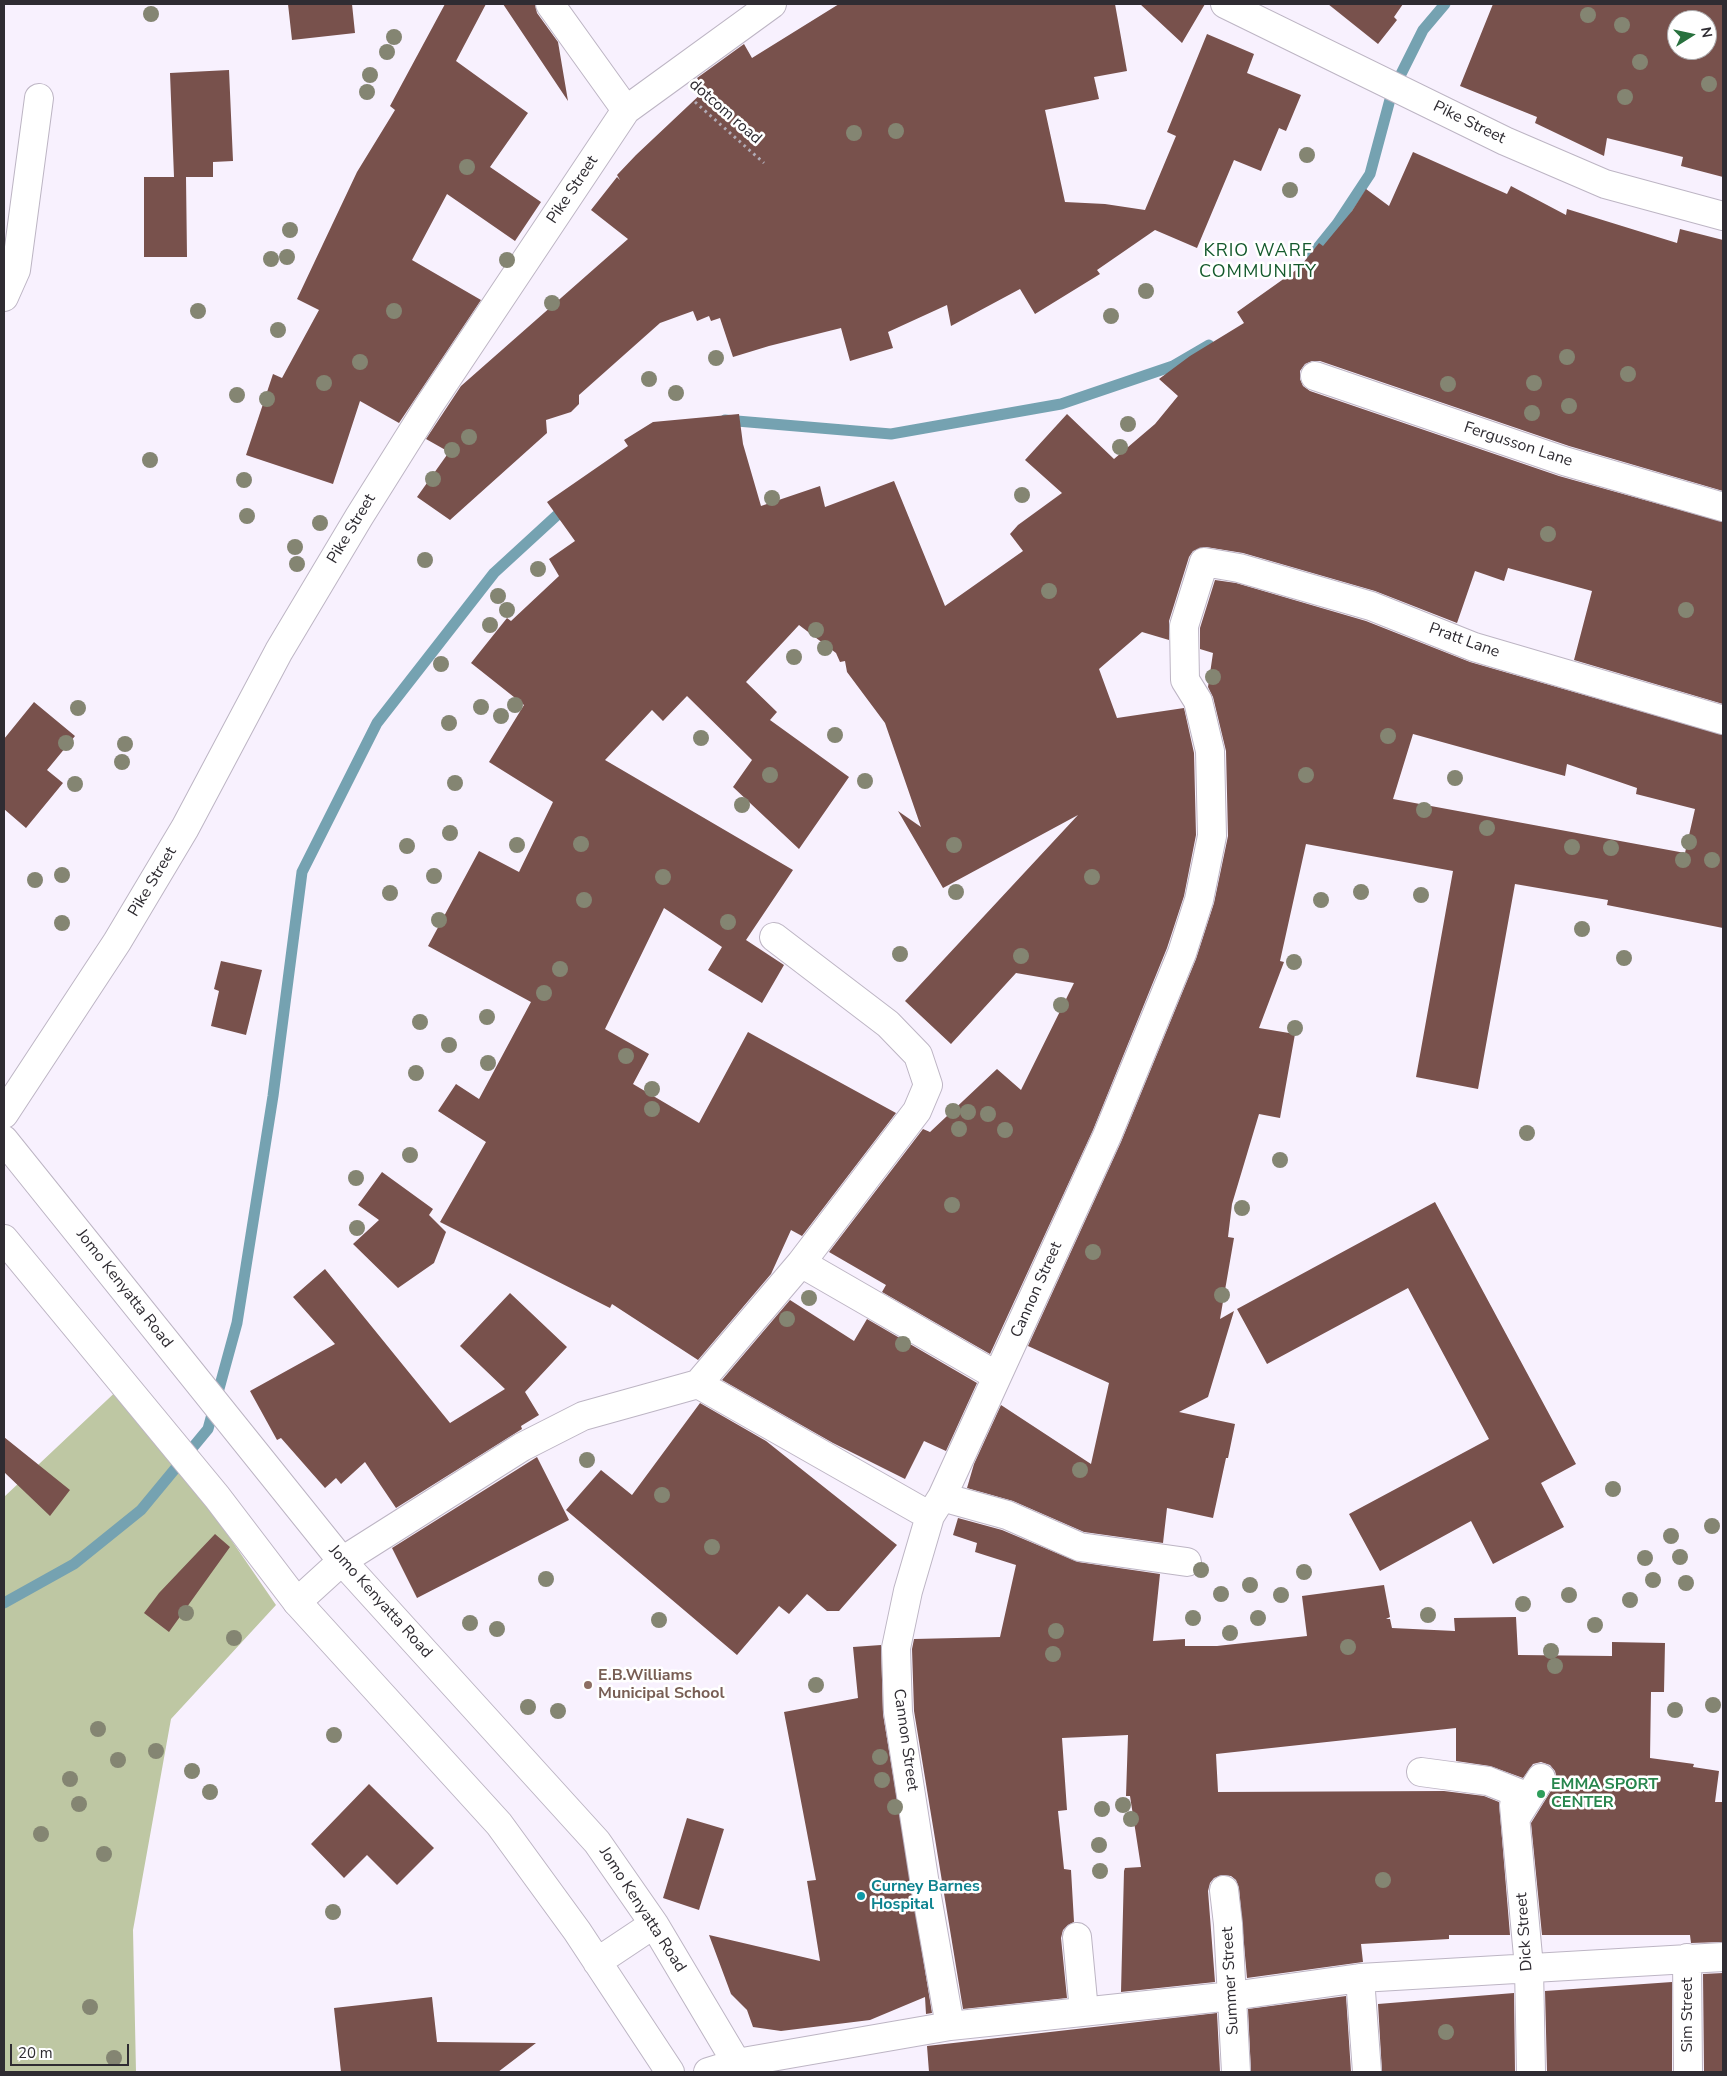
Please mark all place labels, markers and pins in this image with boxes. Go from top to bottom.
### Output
place label: E.B.Williams Municipal School [598,1666,725,1704]
marker: E.B.Williams Municipal School [582,1679,594,1691]
place label: EMMA SPORT CENTER [1551,1775,1658,1813]
marker: EMMA SPORT CENTER [1535,1788,1547,1800]
place label: Curney Barnes Hospital [871,1877,980,1915]
marker: Curney Barnes Hospital [855,1890,867,1902]

